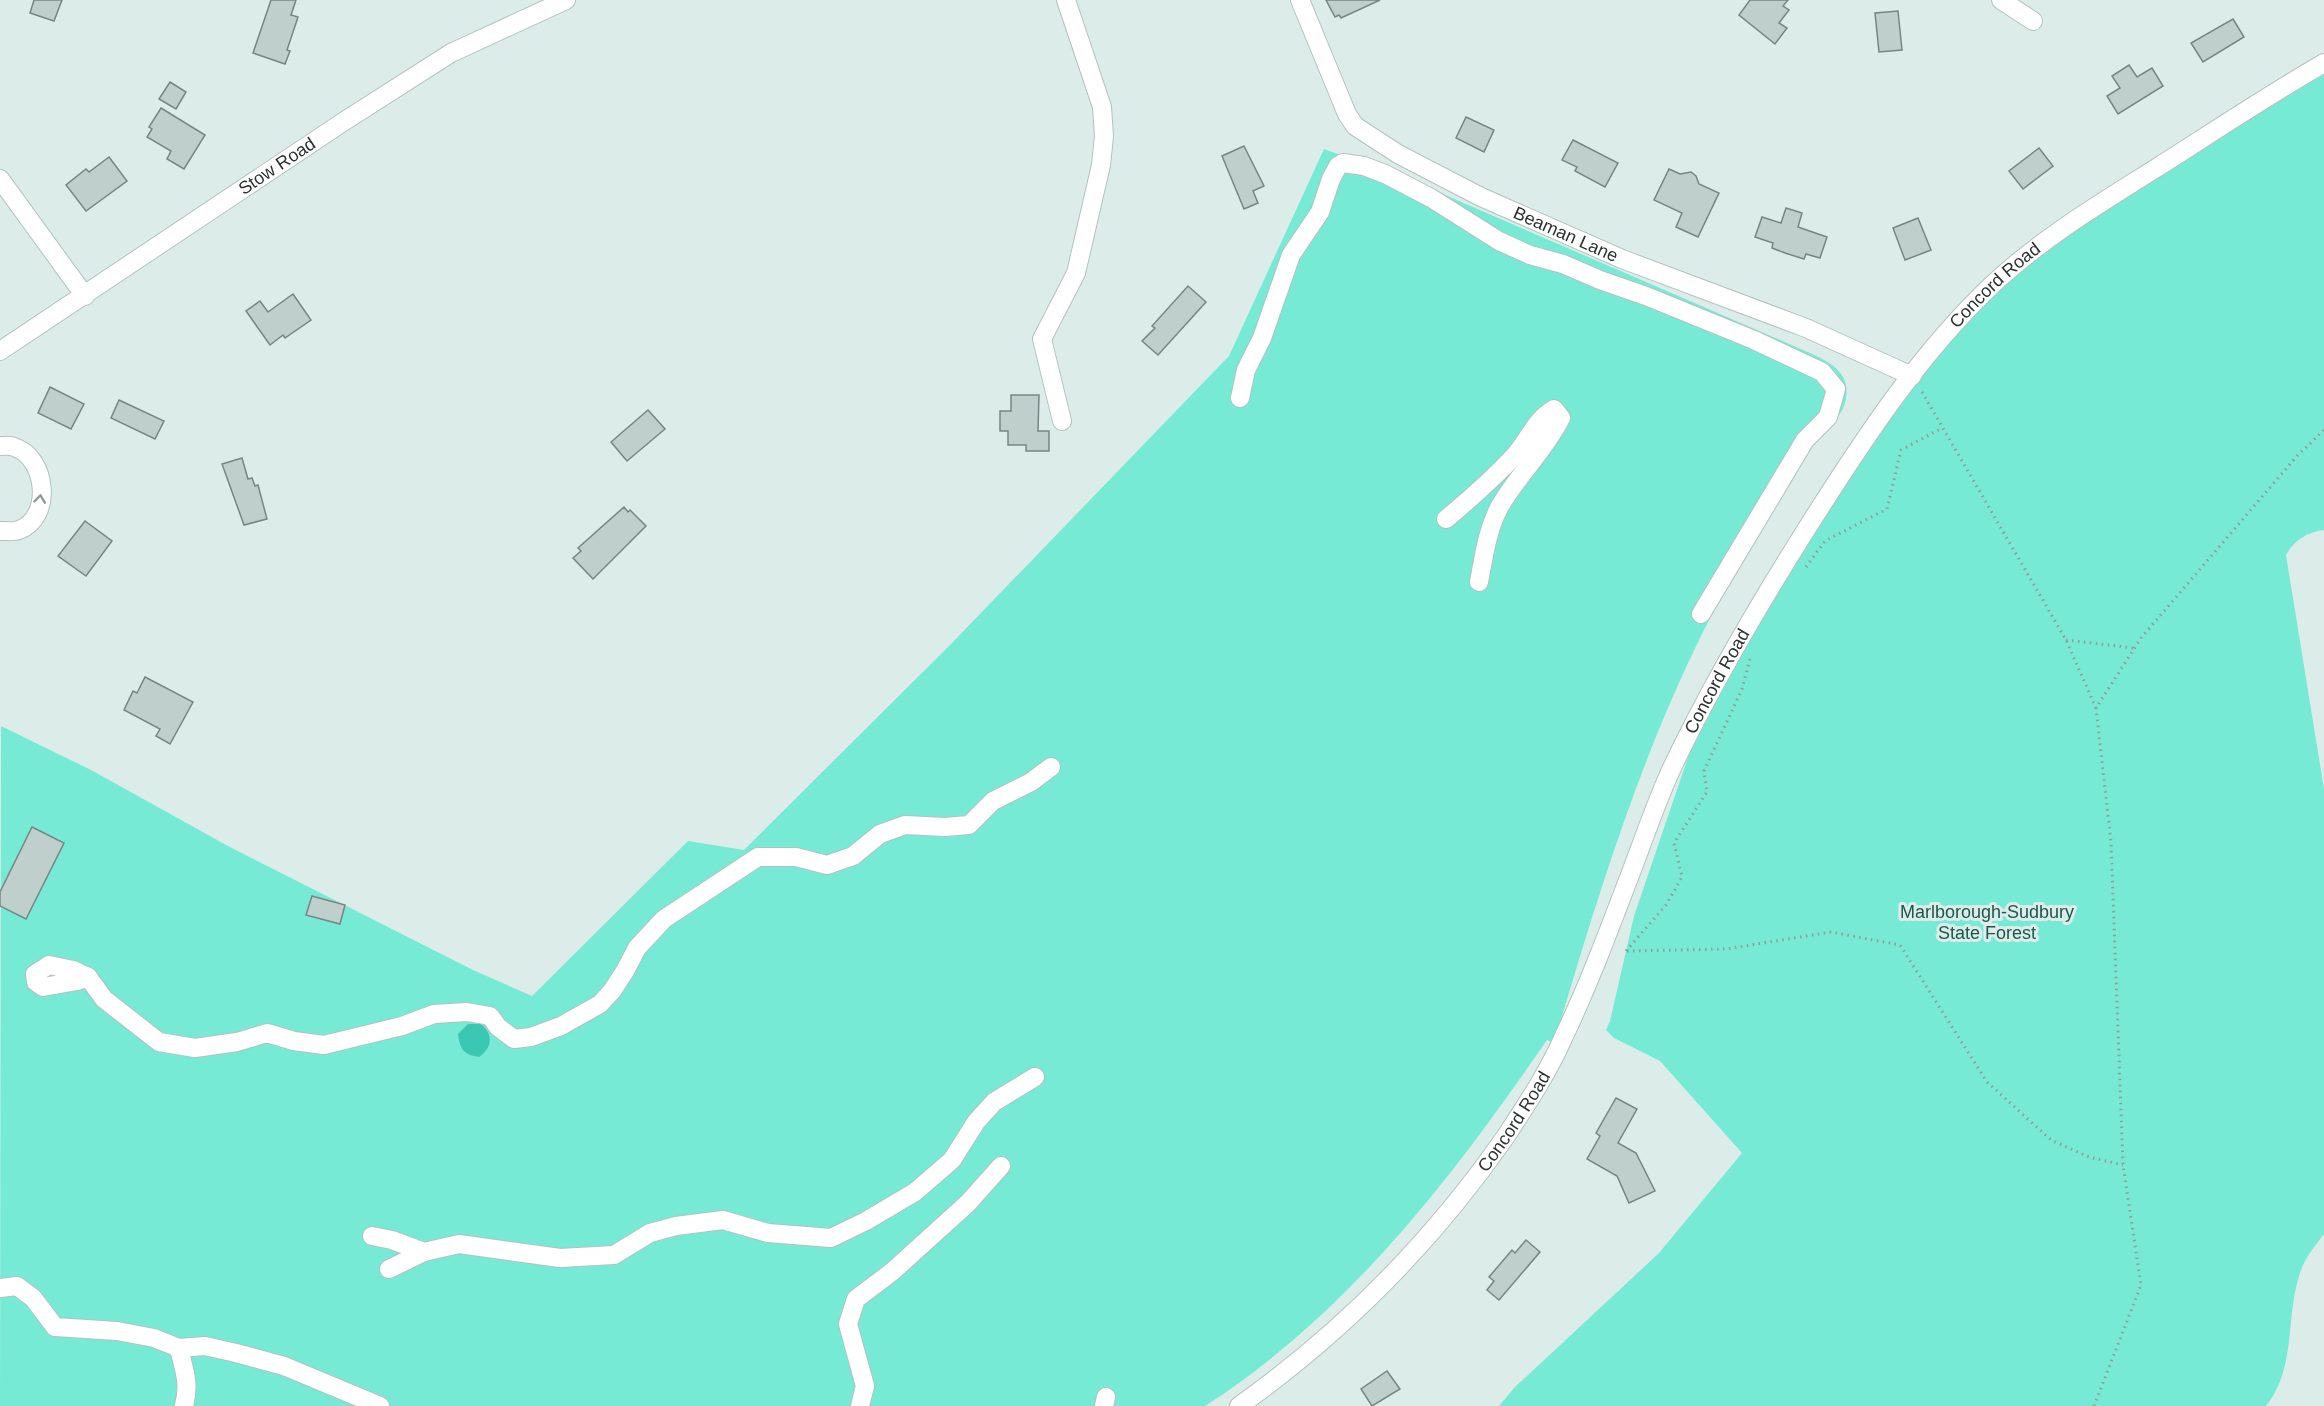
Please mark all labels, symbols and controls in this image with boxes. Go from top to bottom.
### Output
street label: Stow Road [235,133,319,199]
street label: Beaman Lane [1510,202,1621,266]
street label: Concord Road [1945,239,2044,332]
one-way arrow [33,495,45,504]
street label: Concord Road [1680,625,1754,737]
park label: Marlborough-Sudbury State Forest [1900,902,2074,943]
street label: Concord Road [1474,1068,1554,1176]

